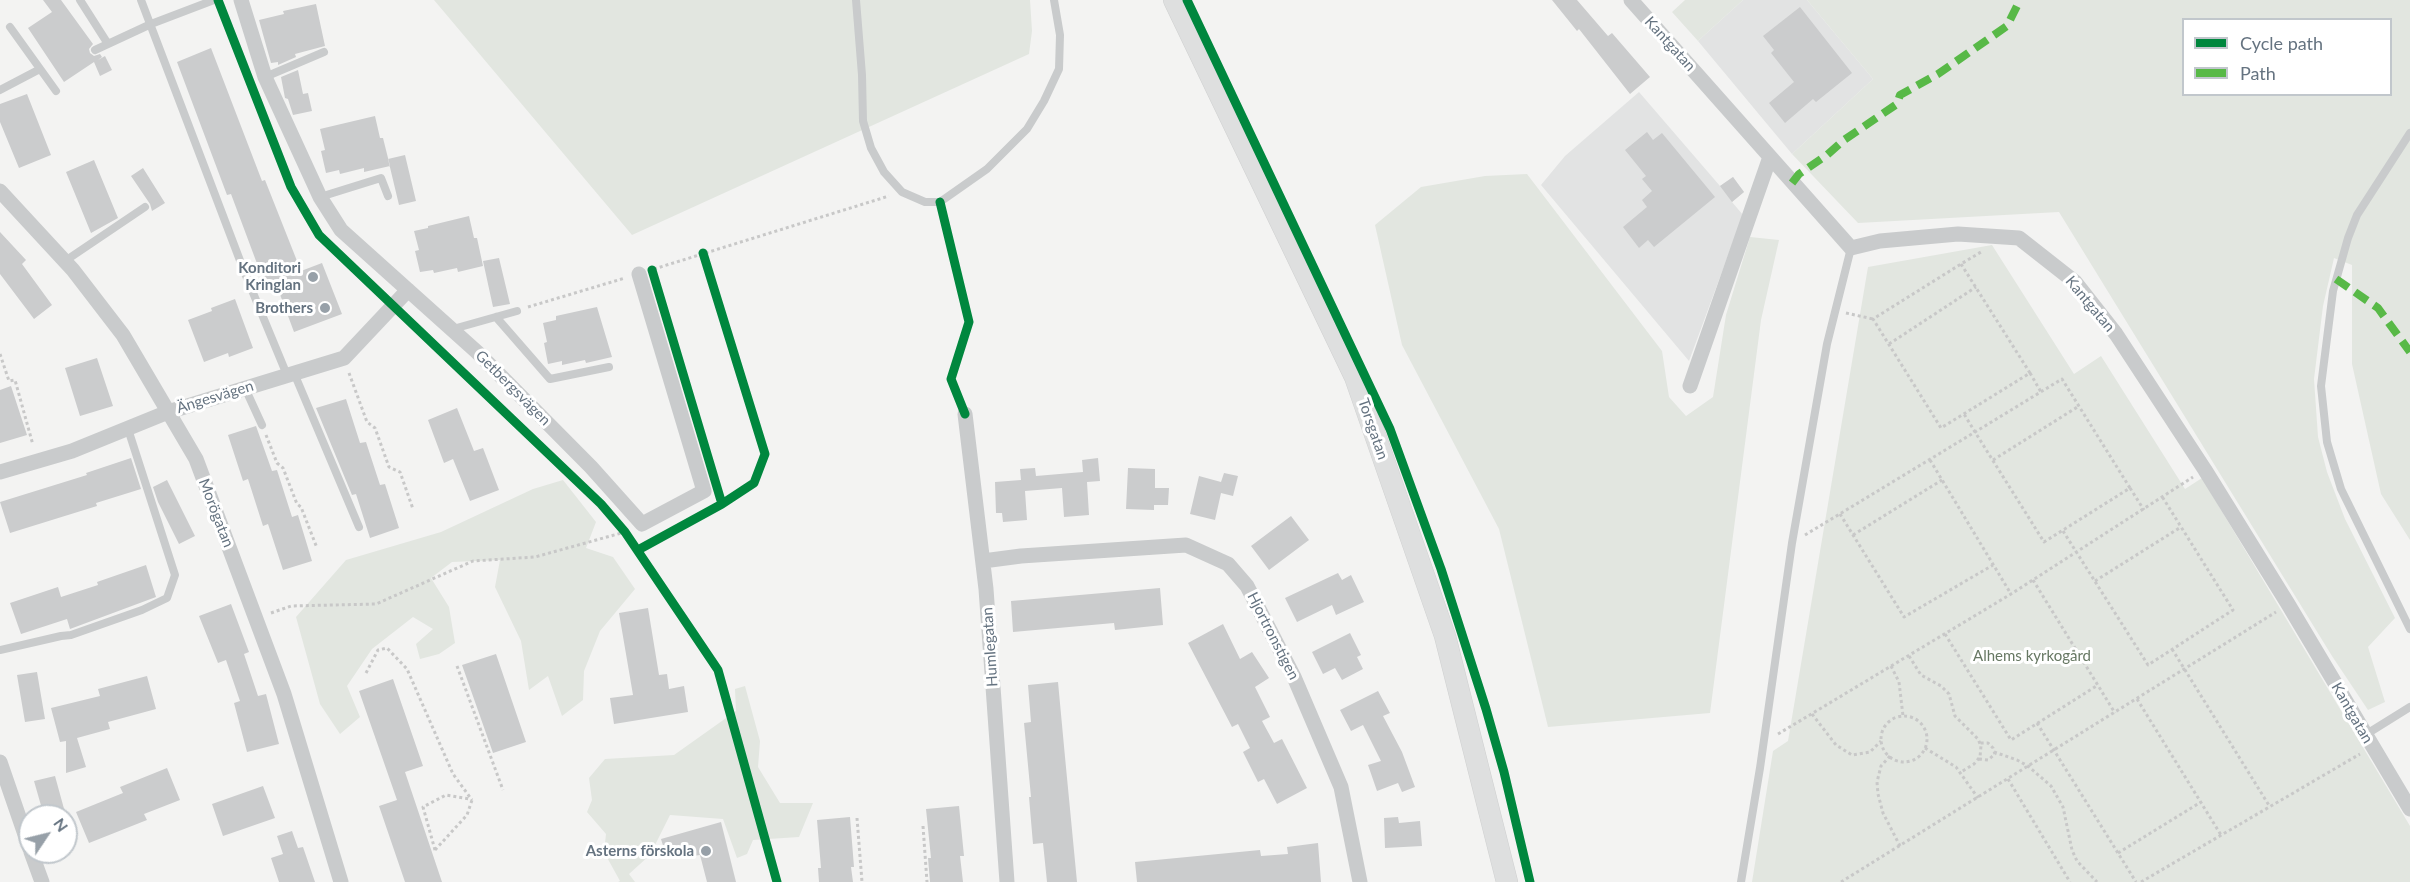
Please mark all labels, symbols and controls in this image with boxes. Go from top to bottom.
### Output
street label: Kantgatan [1641,13,1699,75]
legend [2182,18,2392,96]
text: Cycle path [2240,32,2323,54]
text: Path [2240,62,2276,84]
place label: Konditori Kringlan [238,259,301,294]
marker: Konditori Kringlan [306,270,320,284]
street label: Kantgatan [2061,272,2119,336]
place label: Brothers [255,299,313,317]
marker: Brothers [318,301,332,315]
street label: Getbergsvägen [472,347,554,429]
street label: Ängesvägen [174,377,256,417]
street label: Torsgatan [1354,396,1392,462]
street label: Morögatan [195,476,237,550]
street label: Hjortronstigen [1243,589,1303,683]
street label: Humlegatan [978,607,1002,687]
park label: Alhems kyrkogård [1973,647,2091,665]
street label: Kantgatan [2327,679,2377,747]
north arrow [18,804,78,864]
text: N [50,814,73,835]
place label: Asterns förskola [586,842,694,860]
marker: Asterns förskola [699,844,713,858]

